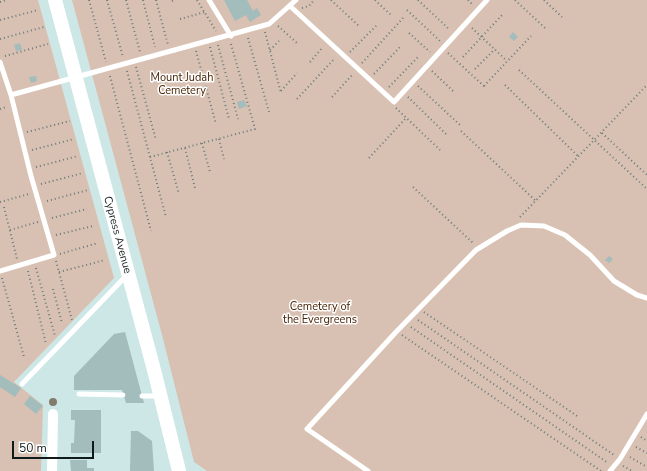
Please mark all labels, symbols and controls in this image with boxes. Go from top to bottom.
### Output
park label: Mount Judah Cemetery [151,71,213,97]
street label: Cypress Avenue [100,195,134,275]
park label: Cemetery of the Evergreens [283,300,357,326]
scale bar [14,433,96,459]
text: 50 m [19,440,47,456]

